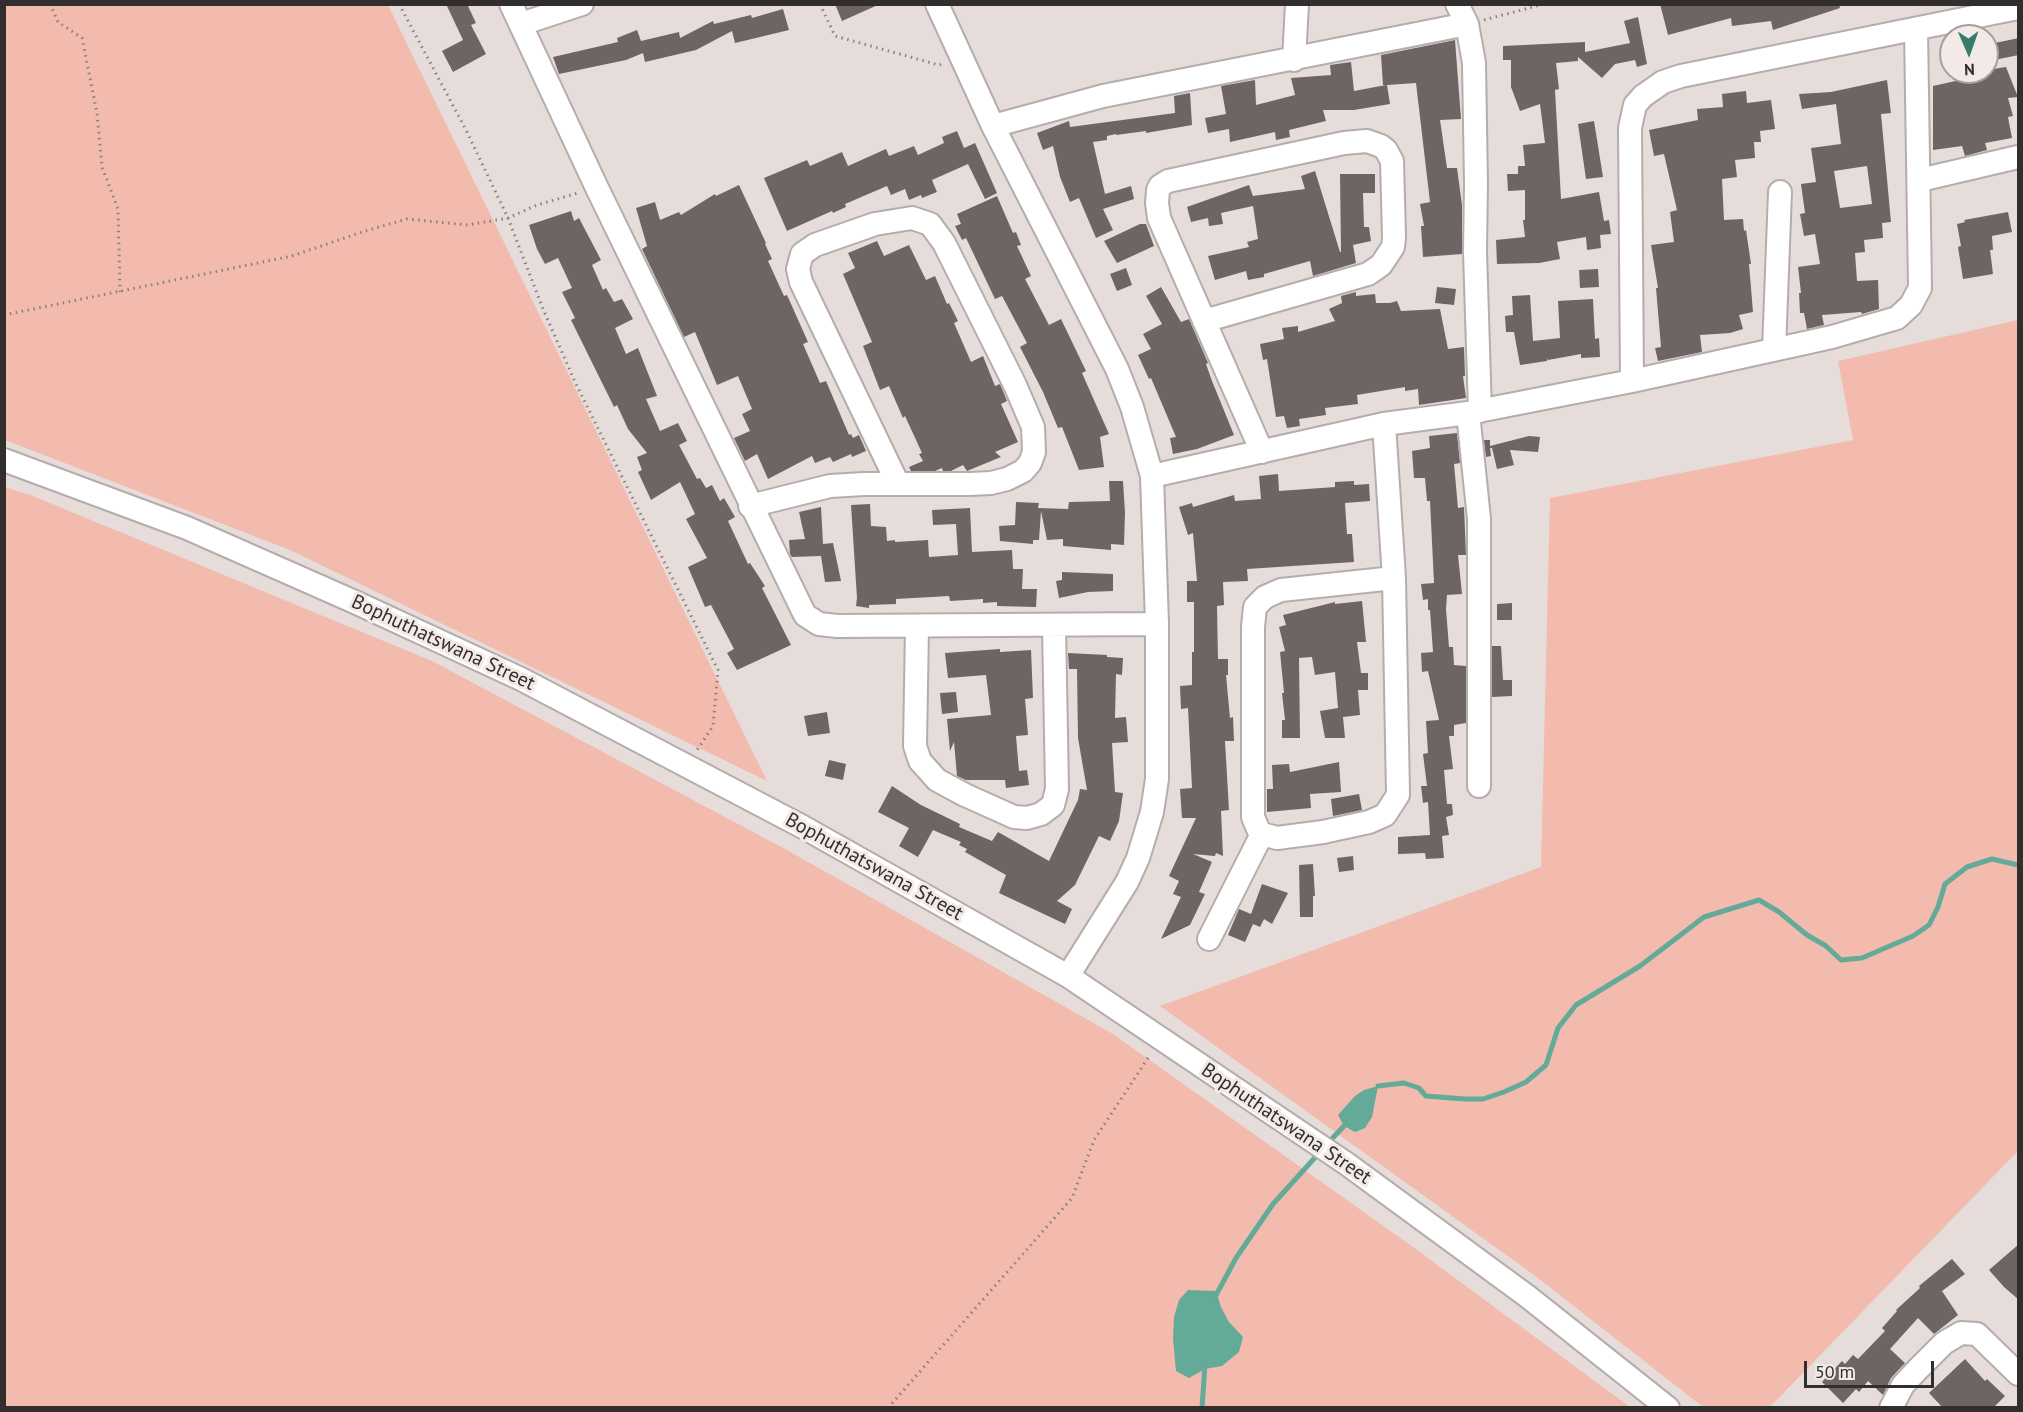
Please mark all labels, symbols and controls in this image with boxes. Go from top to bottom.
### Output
north arrow [1939,24,1999,84]
text: N [1964,60,1975,80]
street label: Bophuthatswana Street [347,590,539,696]
street label: Bophuthatswana Street [781,808,967,926]
street label: Bophuthatswana Street [1197,1058,1375,1190]
scale bar [1807,1349,1938,1387]
text: 50 m [1815,1360,1854,1383]

